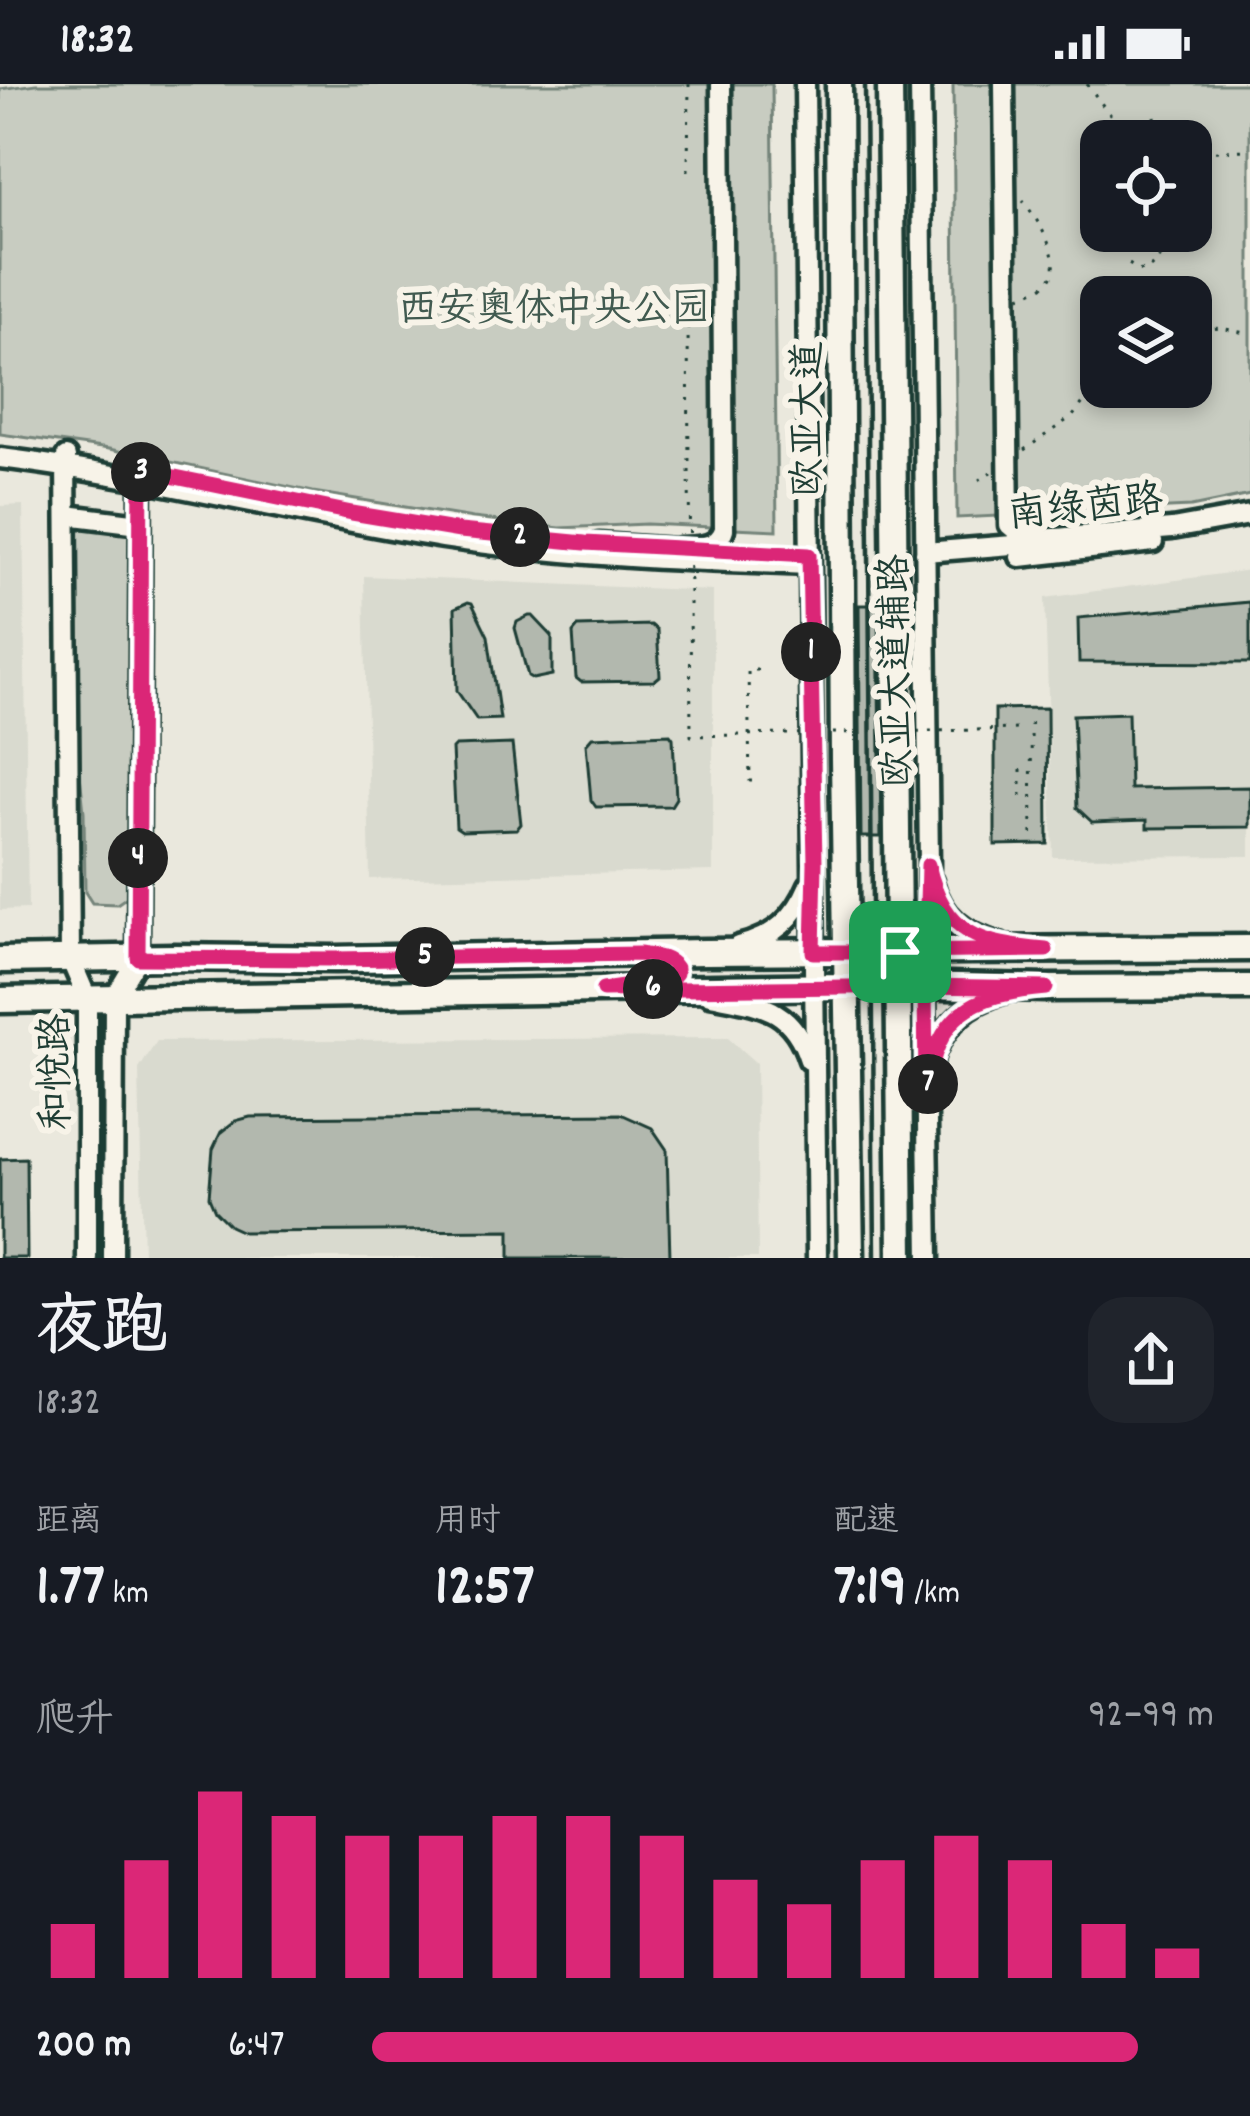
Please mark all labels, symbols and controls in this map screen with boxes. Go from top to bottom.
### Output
text: 18:32 [60,10,135,74]
map controls [1080,120,1212,408]
button: locate [1080,120,1212,252]
button: layers [1080,276,1212,408]
park label: 西安奥体中央公园 [398,285,710,340]
street label: 欧亚大道 [784,341,839,497]
pin: 3 [111,442,171,502]
text: 3 [134,448,148,495]
street label: 南绿茵路 [1005,475,1166,546]
pin: 2 [490,507,550,567]
text: 2 [513,513,527,560]
street label: 欧亚大道辅路 [870,553,929,788]
pin: 1 [781,622,841,682]
text: 1 [807,628,815,675]
pin: 4 [108,828,168,888]
text: 4 [131,834,145,881]
pin [849,901,951,1003]
icon: arrive [867,919,933,985]
pin: 5 [395,927,455,987]
text: 5 [417,933,433,980]
pin: 6 [623,959,683,1019]
text: 6 [645,965,661,1012]
street label: 和悦路 [31,1013,88,1131]
pin: 7 [898,1054,958,1114]
text: 7 [922,1060,934,1107]
text: 夜跑 [36,1286,168,1380]
button: share [1088,1297,1214,1423]
text: 18:32 [36,1378,101,1433]
text: 距离 [36,1500,102,1547]
text: 用时 [435,1500,501,1547]
text: 配速 [833,1500,899,1547]
text: 1.77 [36,1547,105,1633]
text: 12:57 [435,1547,535,1633]
text: 7:19 [833,1547,907,1633]
text: km [105,1572,149,1619]
text: /km [907,1572,960,1619]
text: 92–99 m [1088,1690,1214,1745]
text: 爬升 [36,1695,114,1750]
text: 200 m [36,2020,131,2075]
text: 6:47 [228,2020,285,2075]

